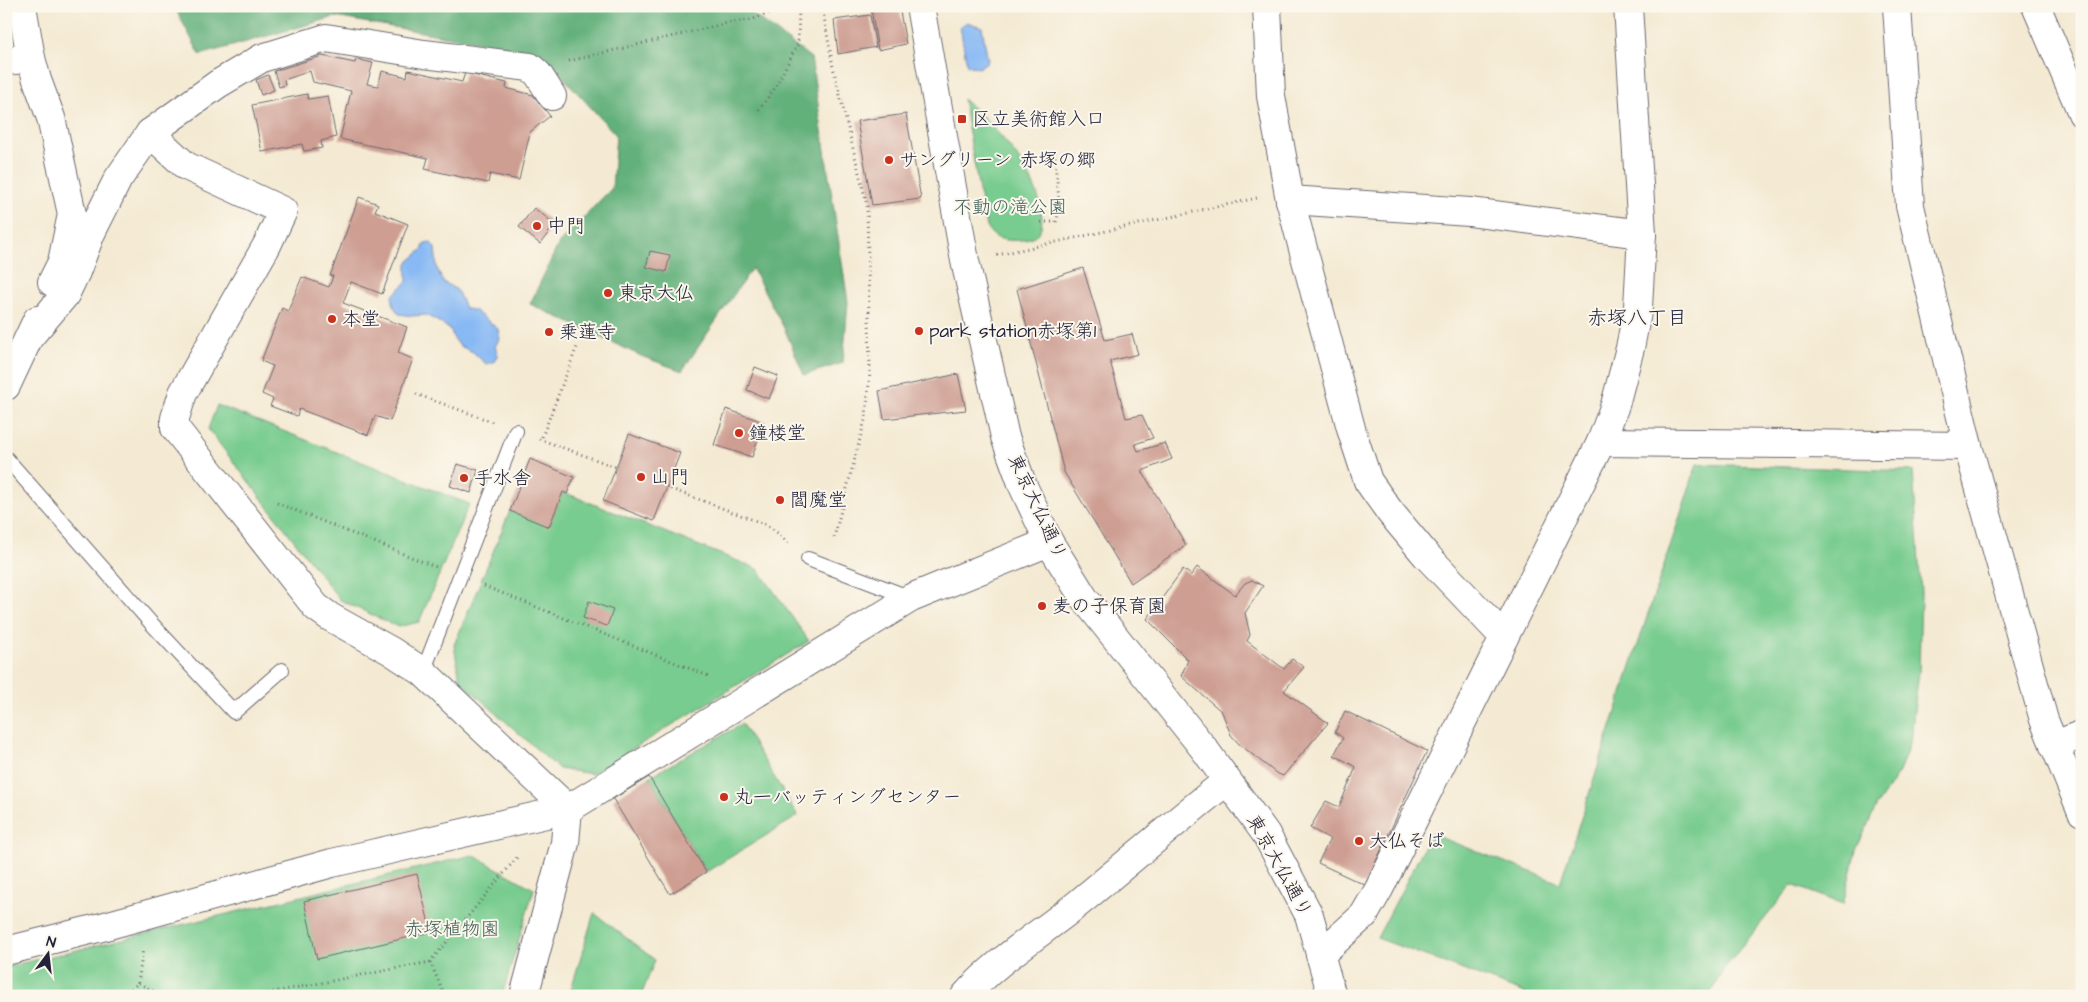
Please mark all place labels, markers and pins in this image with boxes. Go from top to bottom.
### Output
place label: 区立美術館入口 [972,106,1105,133]
marker: 区立美術館入口 [956,113,968,125]
place label: サングリーン 赤塚の郷 [899,147,1095,174]
marker: サングリーン 赤塚の郷 [883,154,895,166]
place label: 中門 [547,213,585,240]
marker: 中門 [531,220,543,232]
place label: 東京大仏 [618,280,694,307]
marker: 東京大仏 [602,287,614,299]
place label: 本堂 [342,306,380,333]
marker: 本堂 [326,313,338,325]
place label: park station赤塚第1 [929,318,1097,345]
place label: 乗蓮寺 [559,319,616,346]
marker: park station赤塚第1 [913,325,925,337]
marker: 乗蓮寺 [543,326,555,338]
place label: 鐘楼堂 [749,420,806,447]
marker: 鐘楼堂 [733,427,745,439]
place label: 山門 [651,464,689,491]
place label: 手水舎 [474,465,531,492]
marker: 山門 [635,471,647,483]
marker: 手水舎 [458,472,470,484]
place label: 閻魔堂 [790,487,847,514]
marker: 閻魔堂 [774,494,786,506]
place label: 麦の子保育園 [1052,593,1166,620]
marker: 麦の子保育園 [1036,600,1048,612]
place label: 丸一バッティングセンター [734,784,961,811]
marker: 丸一バッティングセンター [718,791,730,803]
place label: 大仏そば [1369,828,1445,855]
marker: 大仏そば [1353,835,1365,847]

